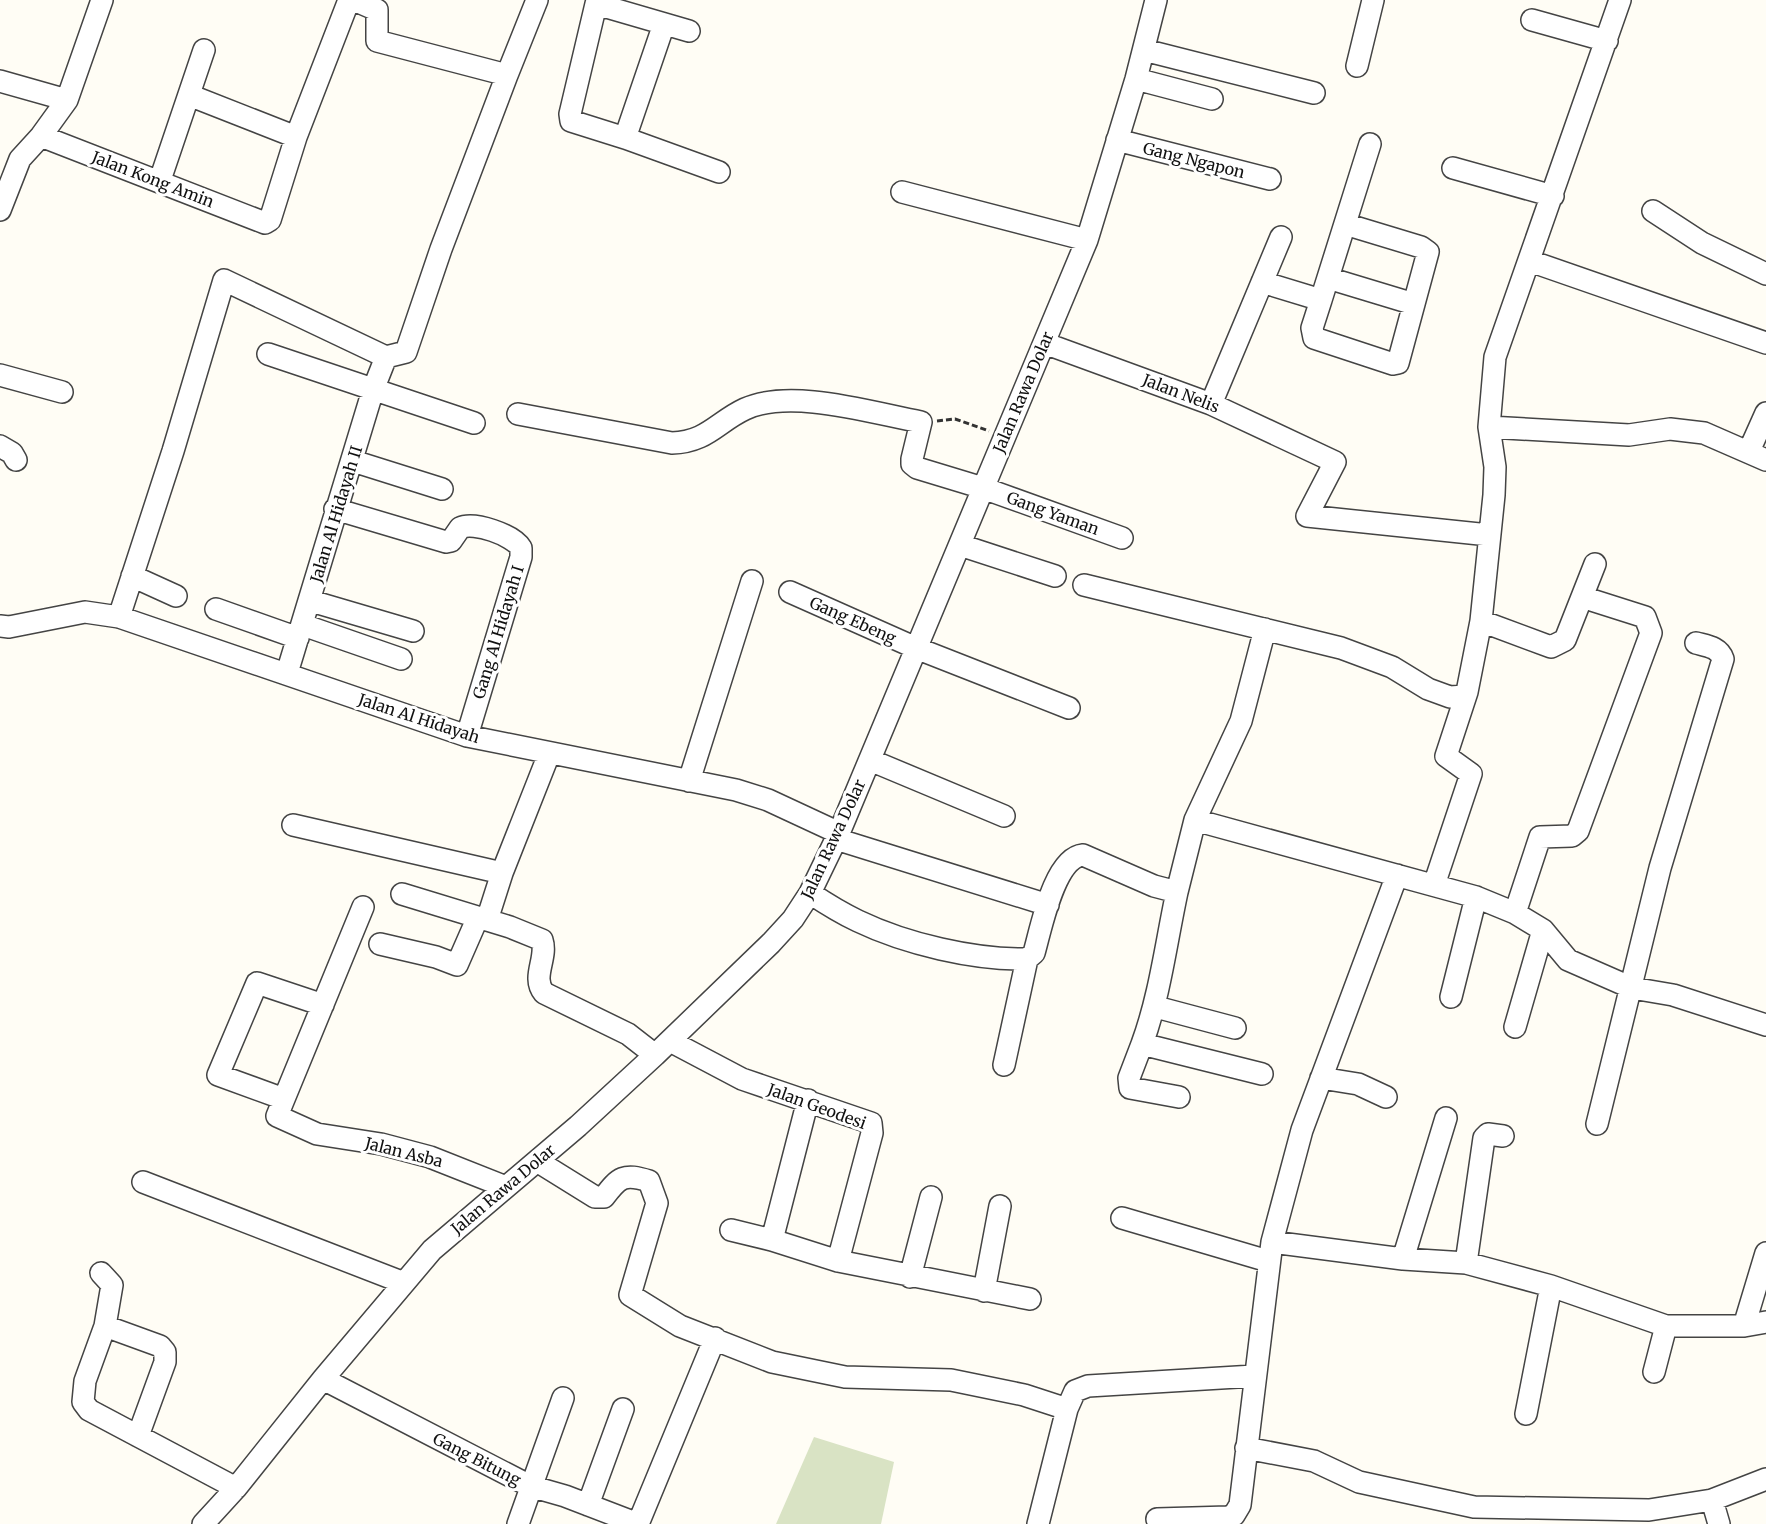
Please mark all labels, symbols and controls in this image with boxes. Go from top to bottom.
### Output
street label: Gang Ngapon [1141,138,1247,182]
street label: Jalan Kong Amin [88,146,217,212]
street label: Jalan Rawa Dolar [988,328,1058,457]
street label: Jalan Nelis [1139,369,1222,417]
street label: Jalan Al Hidayah II [305,443,366,586]
street label: Gang Yaman [1004,487,1102,539]
street label: Gang Al Hidayah I [468,563,528,701]
street label: Gang Ebeng [807,592,900,648]
street label: Jalan Al Hidayah [355,689,483,747]
street label: Jalan Rawa Dolar [796,776,870,903]
street label: Jalan Geodesi [764,1079,869,1133]
street label: Jalan Asba [362,1132,445,1171]
street label: Jalan Rawa Dolar [446,1140,559,1239]
street label: Gang Bitung [430,1428,525,1490]

